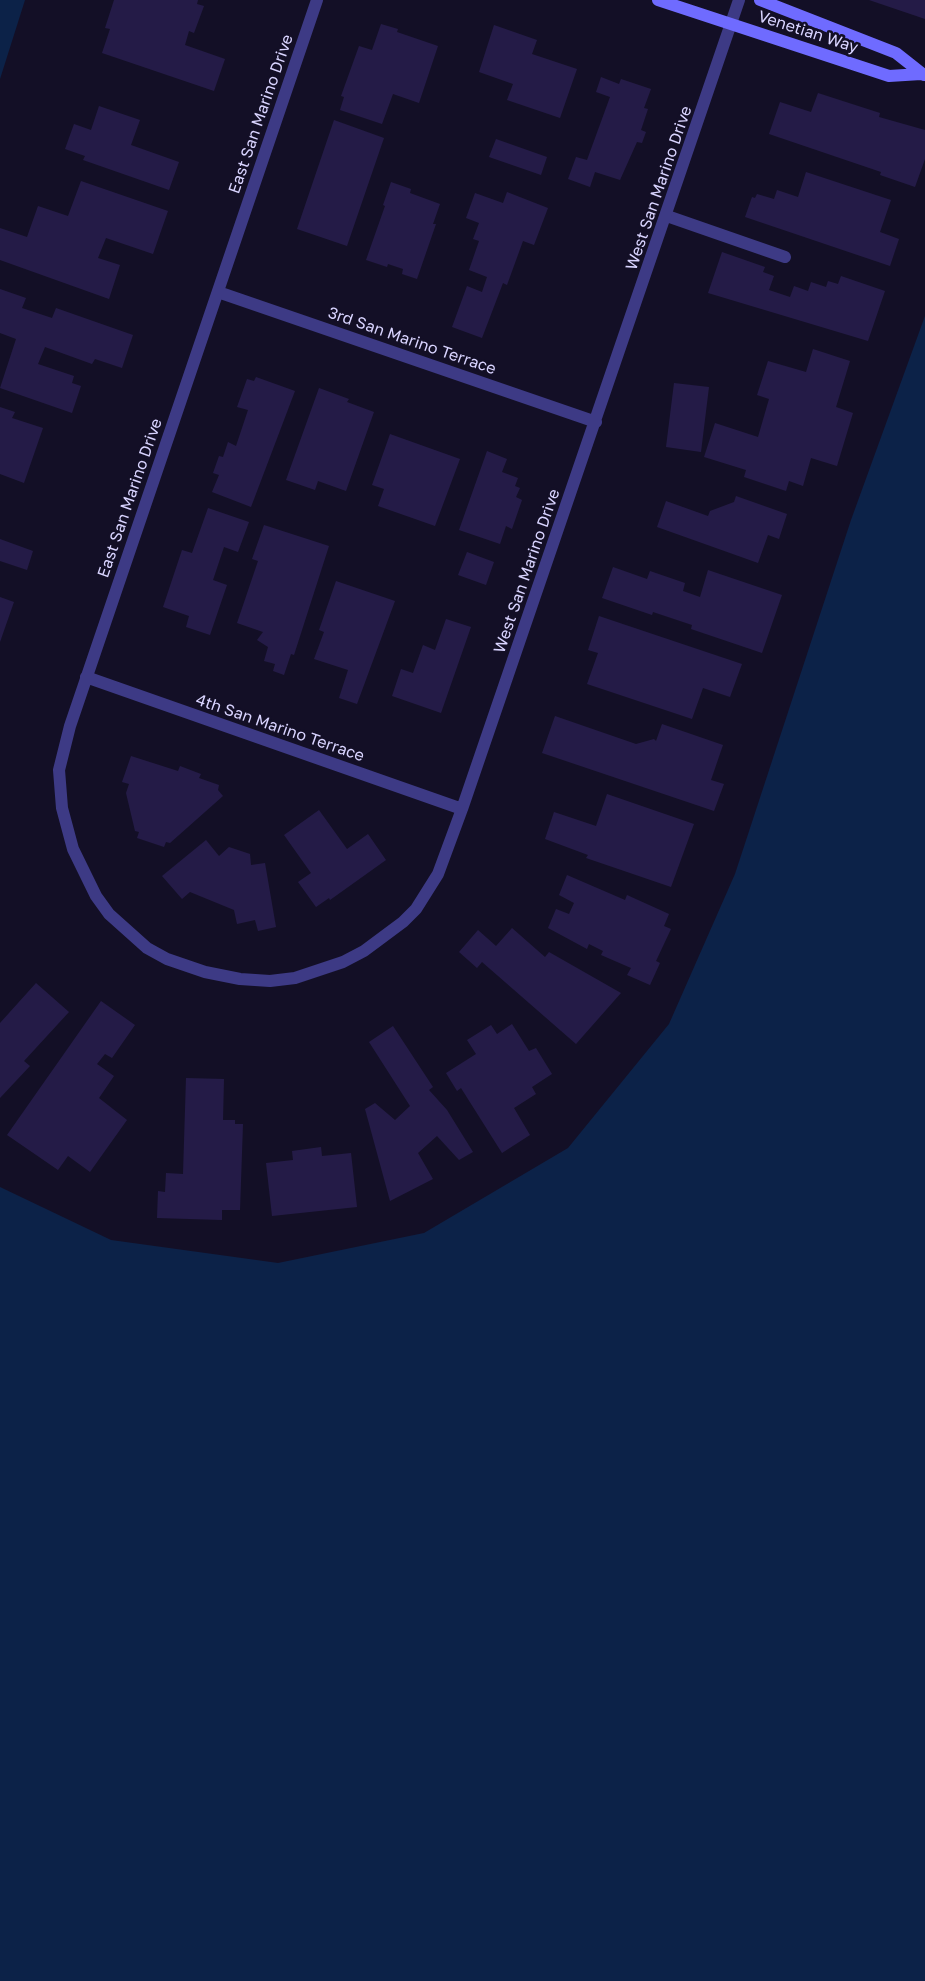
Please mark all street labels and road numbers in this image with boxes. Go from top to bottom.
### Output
street label: Venetian Way [756,7,860,57]
street label: East San Marino Drive [225,32,297,196]
street label: West San Marino Drive [622,103,696,273]
street label: 3rd San Marino Terrace [326,303,498,379]
street label: East San Marino Drive [94,416,166,580]
street label: West San Marino Drive [490,486,564,656]
street label: 4th San Marino Terrace [193,690,367,766]

